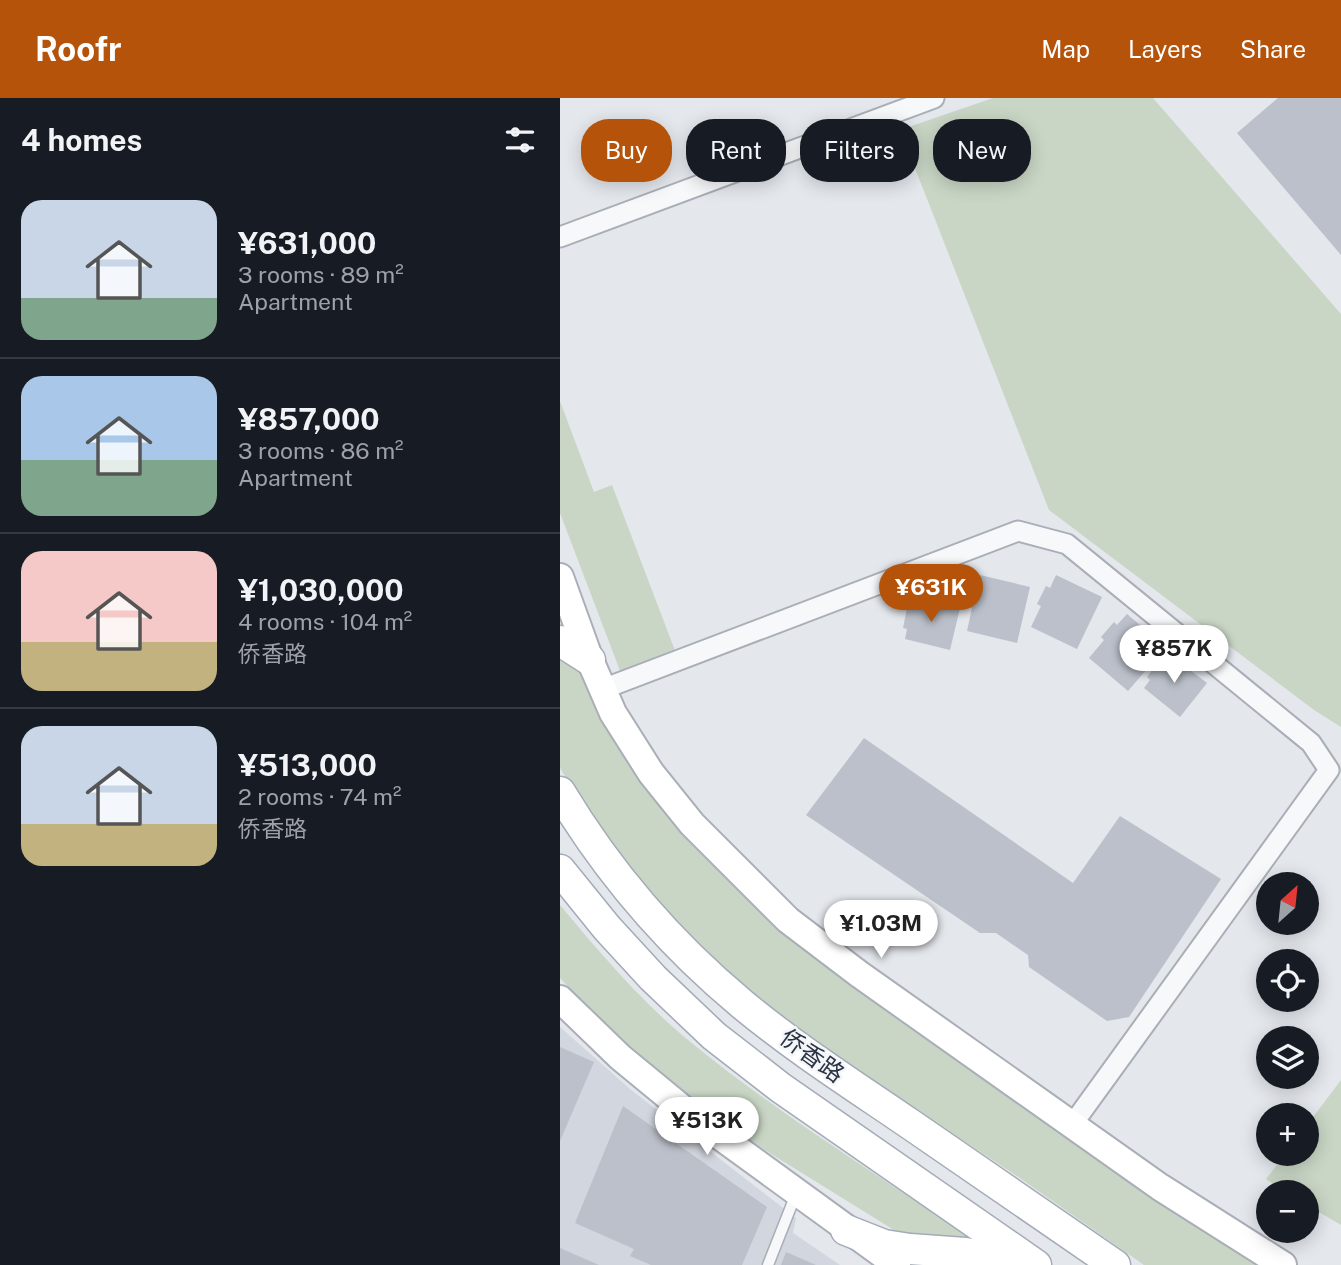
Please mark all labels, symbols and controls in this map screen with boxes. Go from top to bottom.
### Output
text: Roofr [35,30,122,68]
text: Map [1041,35,1090,63]
text: Layers [1128,35,1202,63]
text: Share [1240,35,1306,63]
chip: Buy [581,119,672,182]
chip: Rent [686,119,786,182]
chip: Filters [800,119,919,182]
chip: New [933,119,1031,182]
icon: filters [501,121,539,159]
text: 4 homes [21,122,142,158]
text: ¥631,000 [238,225,376,261]
icon: home [77,228,161,312]
text: 3 rooms · 89 m² [238,261,404,288]
text: Apartment [238,288,353,315]
text: ¥857,000 [238,401,380,437]
icon: home [77,404,161,488]
text: 3 rooms · 86 m² [238,437,404,464]
text: Apartment [238,464,353,491]
pin: ¥631K [882,564,980,624]
text: ¥1,030,000 [238,572,403,608]
text: ¥631K [895,573,967,600]
icon: home [77,579,161,663]
text: 4 rooms · 104 m² [238,608,412,635]
pin: ¥857K [1125,626,1223,685]
text: ¥857K [1135,634,1213,661]
text: 侨香路 [238,640,307,667]
text: ¥513,000 [238,747,377,783]
icon: home [77,754,161,838]
text: 2 rooms · 74 m² [238,783,401,810]
text: 侨香路 [238,815,307,842]
north arrow [1256,872,1320,934]
map controls [1256,872,1319,1243]
pin: ¥1.03M [824,900,938,960]
text: ¥1.03M [840,909,922,936]
button: locate [1256,949,1319,1012]
street label: 侨香路 [775,1023,850,1088]
button: layers [1256,1026,1319,1089]
pin: ¥513K [658,1098,756,1157]
button: + [1256,1103,1319,1166]
text: ¥513K [671,1106,743,1133]
button: − [1256,1180,1319,1243]

